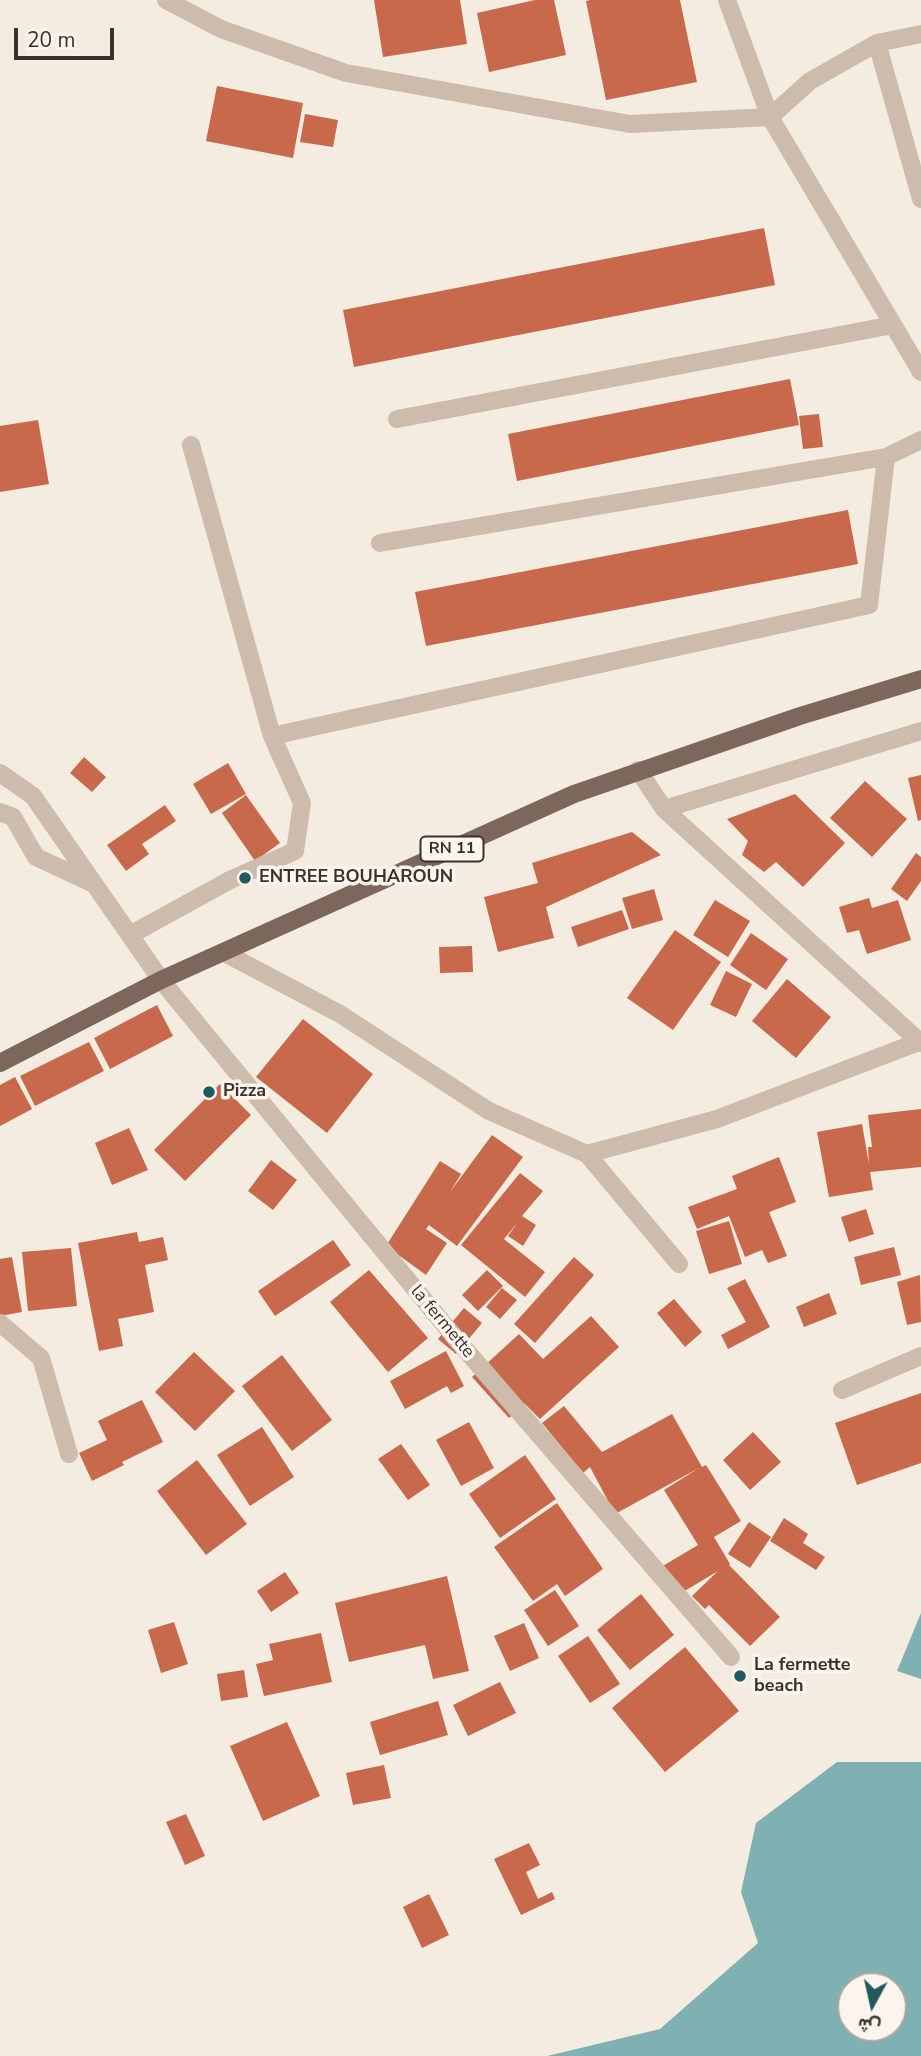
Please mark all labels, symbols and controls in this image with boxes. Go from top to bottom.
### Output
scale bar [18,14,117,58]
text: 20 m [27,26,76,54]
road number: RN 11 [420,836,484,862]
place label: ENTREE BOUHAROUN [259,867,453,889]
marker: ENTREE BOUHAROUN [237,870,253,886]
place label: Pizza [223,1081,266,1103]
marker: Pizza [201,1084,217,1100]
street label: la fermette [405,1281,479,1363]
place label: La fermette beach [754,1655,850,1698]
marker: La fermette beach [732,1668,748,1684]
north arrow [837,1972,907,2042]
text: ش [856,2011,882,2040]

